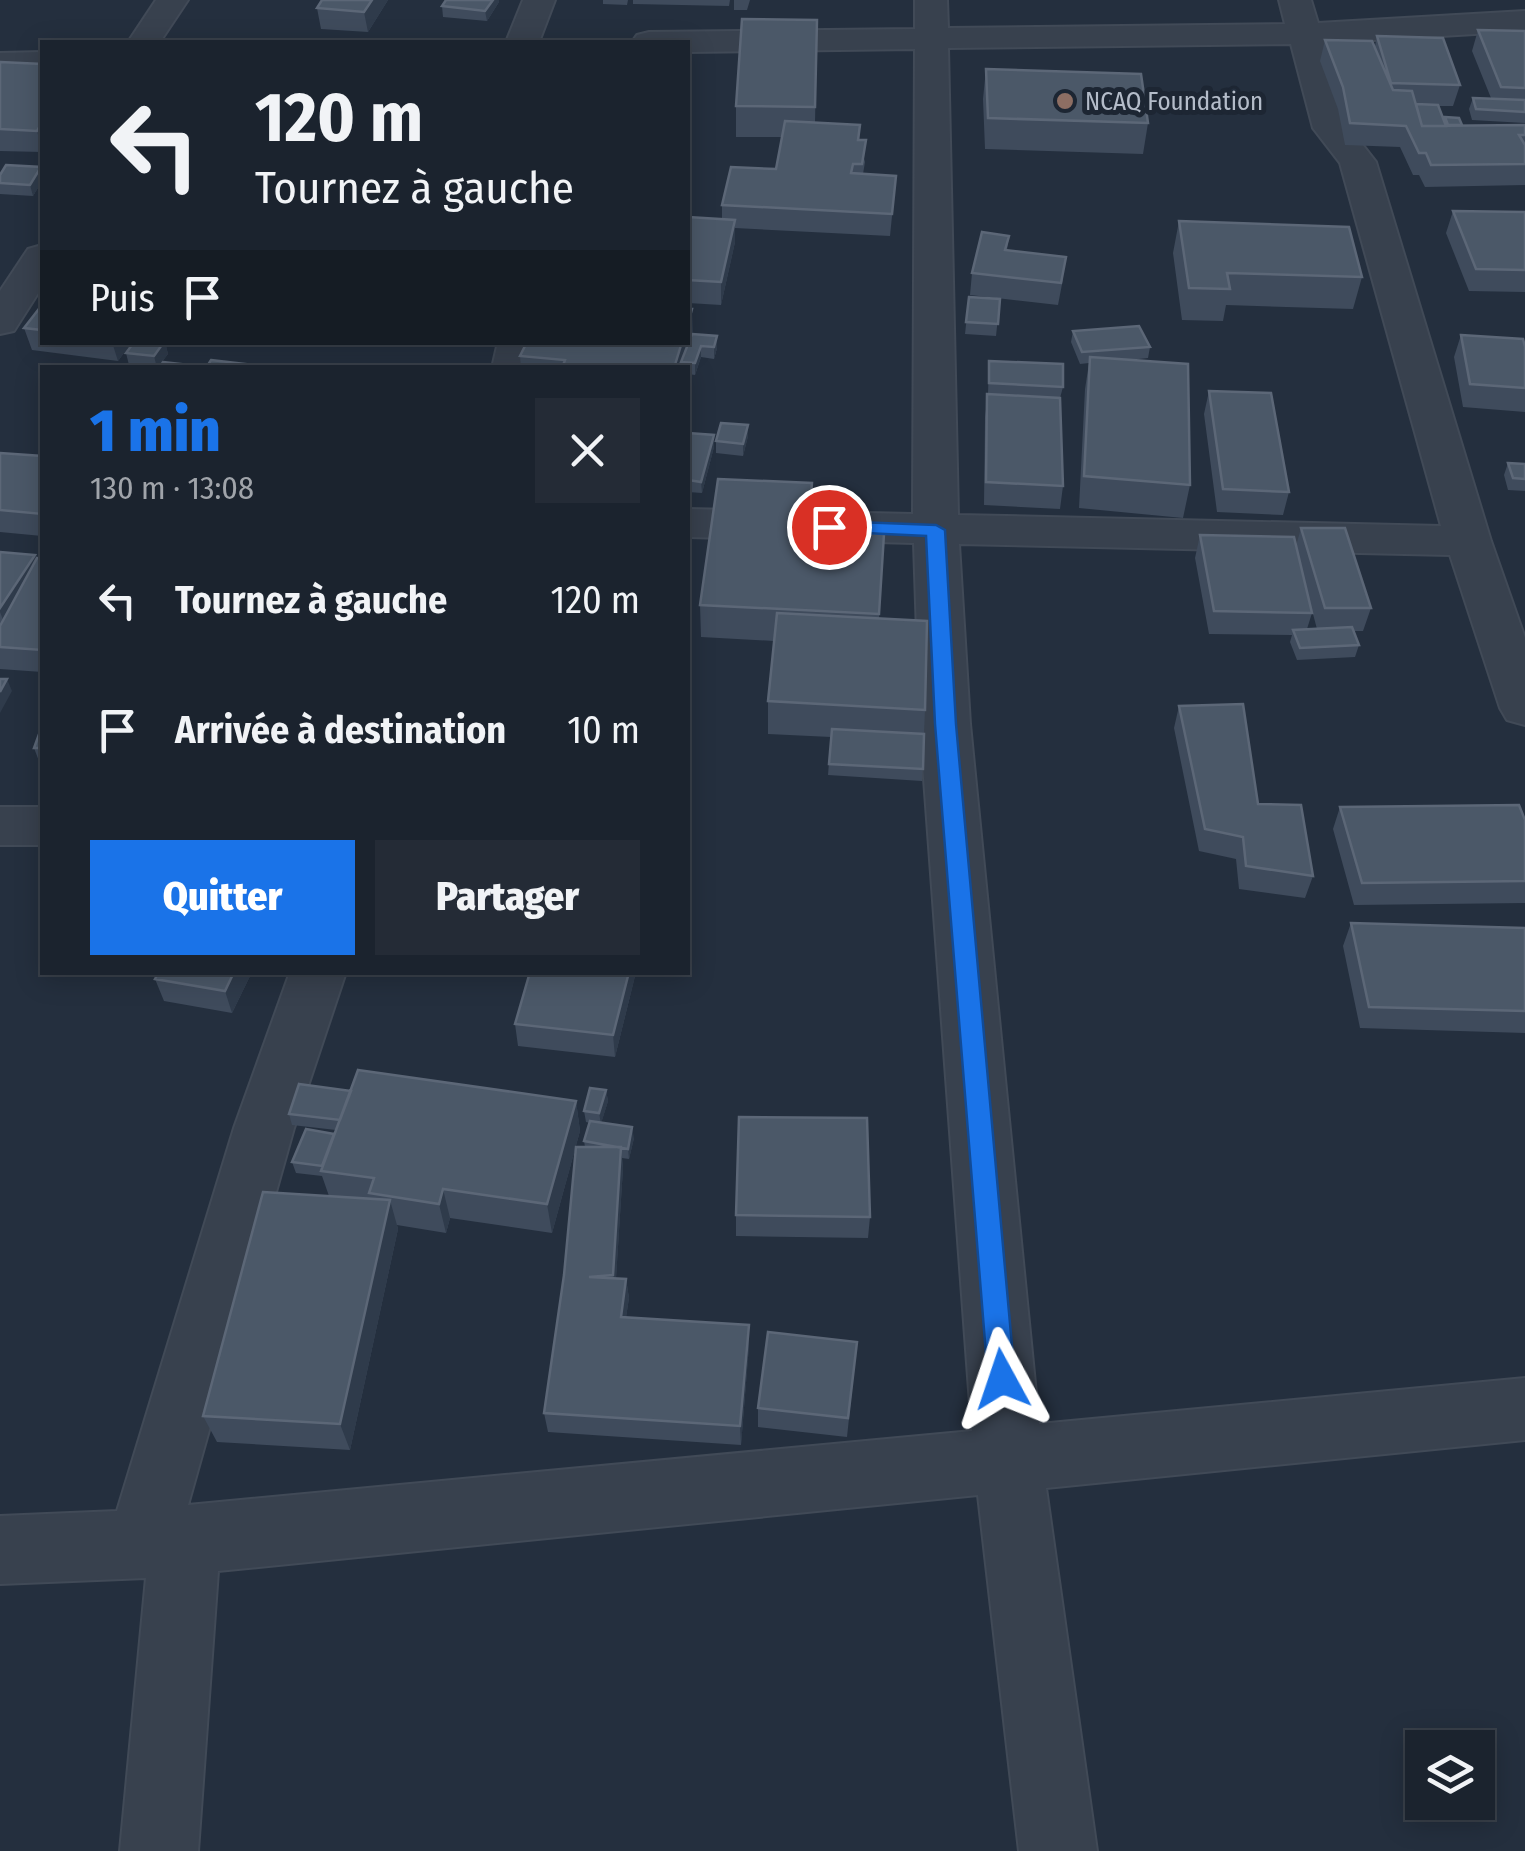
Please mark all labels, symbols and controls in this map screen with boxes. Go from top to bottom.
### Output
text: 120 m [255,76,423,160]
icon: left [90,80,220,210]
place label: NCAQ Foundation [1085,87,1263,117]
marker: NCAQ Foundation [1054,90,1076,112]
text: Tournez à gauche [255,161,574,215]
icon: arrive [175,270,230,325]
text: Puis [90,275,155,321]
text: 1 min [90,395,221,467]
button: close [535,398,640,503]
text: 130 m · 13:08 [90,469,254,507]
pin [787,485,872,570]
icon: arrive [802,500,857,555]
icon: left [90,573,145,628]
text: Tournez à gauche [175,577,447,623]
text: 120 m [550,577,640,623]
icon: arrive [90,703,145,758]
text: Arrivée à destination [175,707,506,753]
text: 10 m [567,707,640,753]
button: Quitter [90,840,355,955]
button: Partager [375,840,640,955]
position arrow [950,1327,1054,1431]
map controls [1405,1730,1495,1820]
button: layers [1405,1730,1495,1820]

